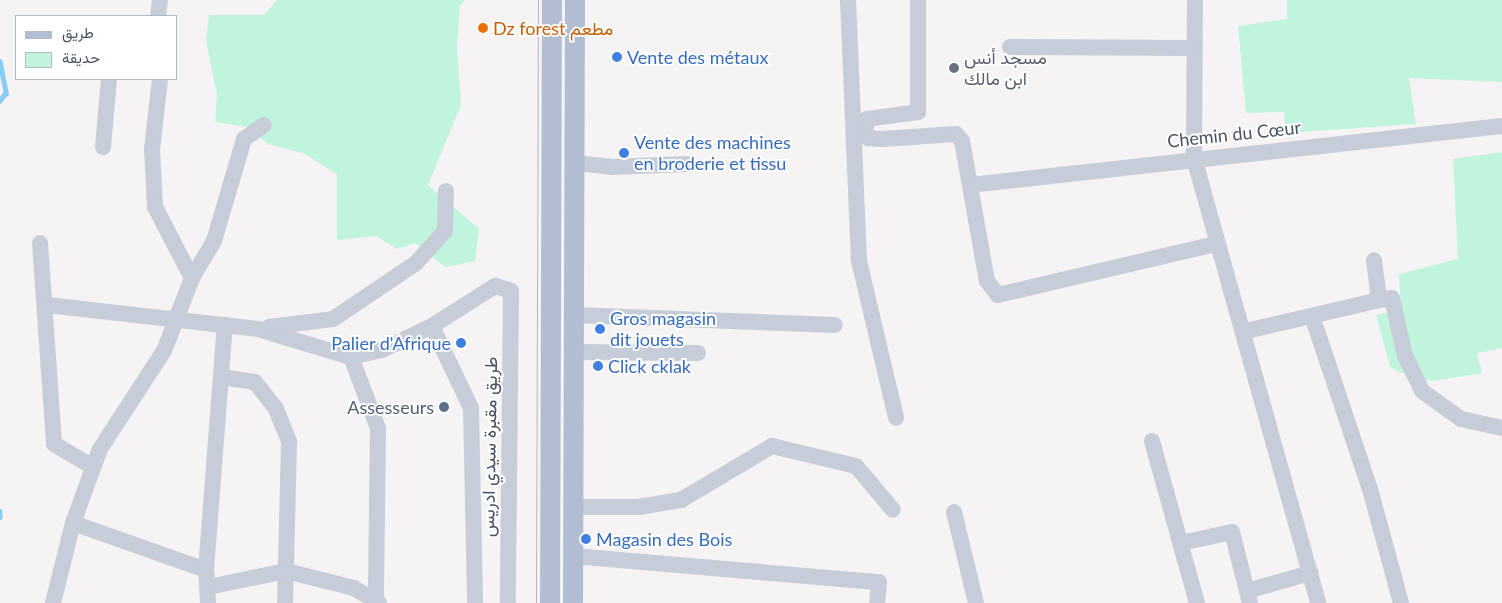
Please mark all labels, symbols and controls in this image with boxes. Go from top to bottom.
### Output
legend [15,15,178,80]
place label: Dz forest مطعم [493,17,613,39]
marker: Dz forest مطعم [477,22,489,34]
text: طريق [62,23,94,41]
place label: Vente des métaux [627,46,768,68]
place label: مسجد أنس ابن مالك [964,47,1047,90]
text: حديقة [62,48,100,66]
marker: Vente des métaux [611,51,623,63]
marker: مسجد أنس ابن مالك [948,62,960,74]
street label: Chemin du Cœur [1166,116,1302,152]
place label: Vente des machines en broderie et tissu [634,132,791,174]
marker: Vente des machines en broderie et tissu [618,147,630,159]
place label: Gros magasin dit jouets [610,308,716,350]
marker: Gros magasin dit jouets [594,323,606,335]
place label: Palier d'Afrique [331,332,451,354]
marker: Palier d'Afrique [455,337,467,349]
place label: Click cklak [608,355,691,377]
street label: طريق مقبرة سيدي ادريس [477,357,501,537]
marker: Click cklak [592,360,604,372]
place label: Assesseurs [347,396,434,418]
marker: Assesseurs [438,401,450,413]
place label: Magasin des Bois [596,528,732,550]
marker: Magasin des Bois [580,533,592,545]

